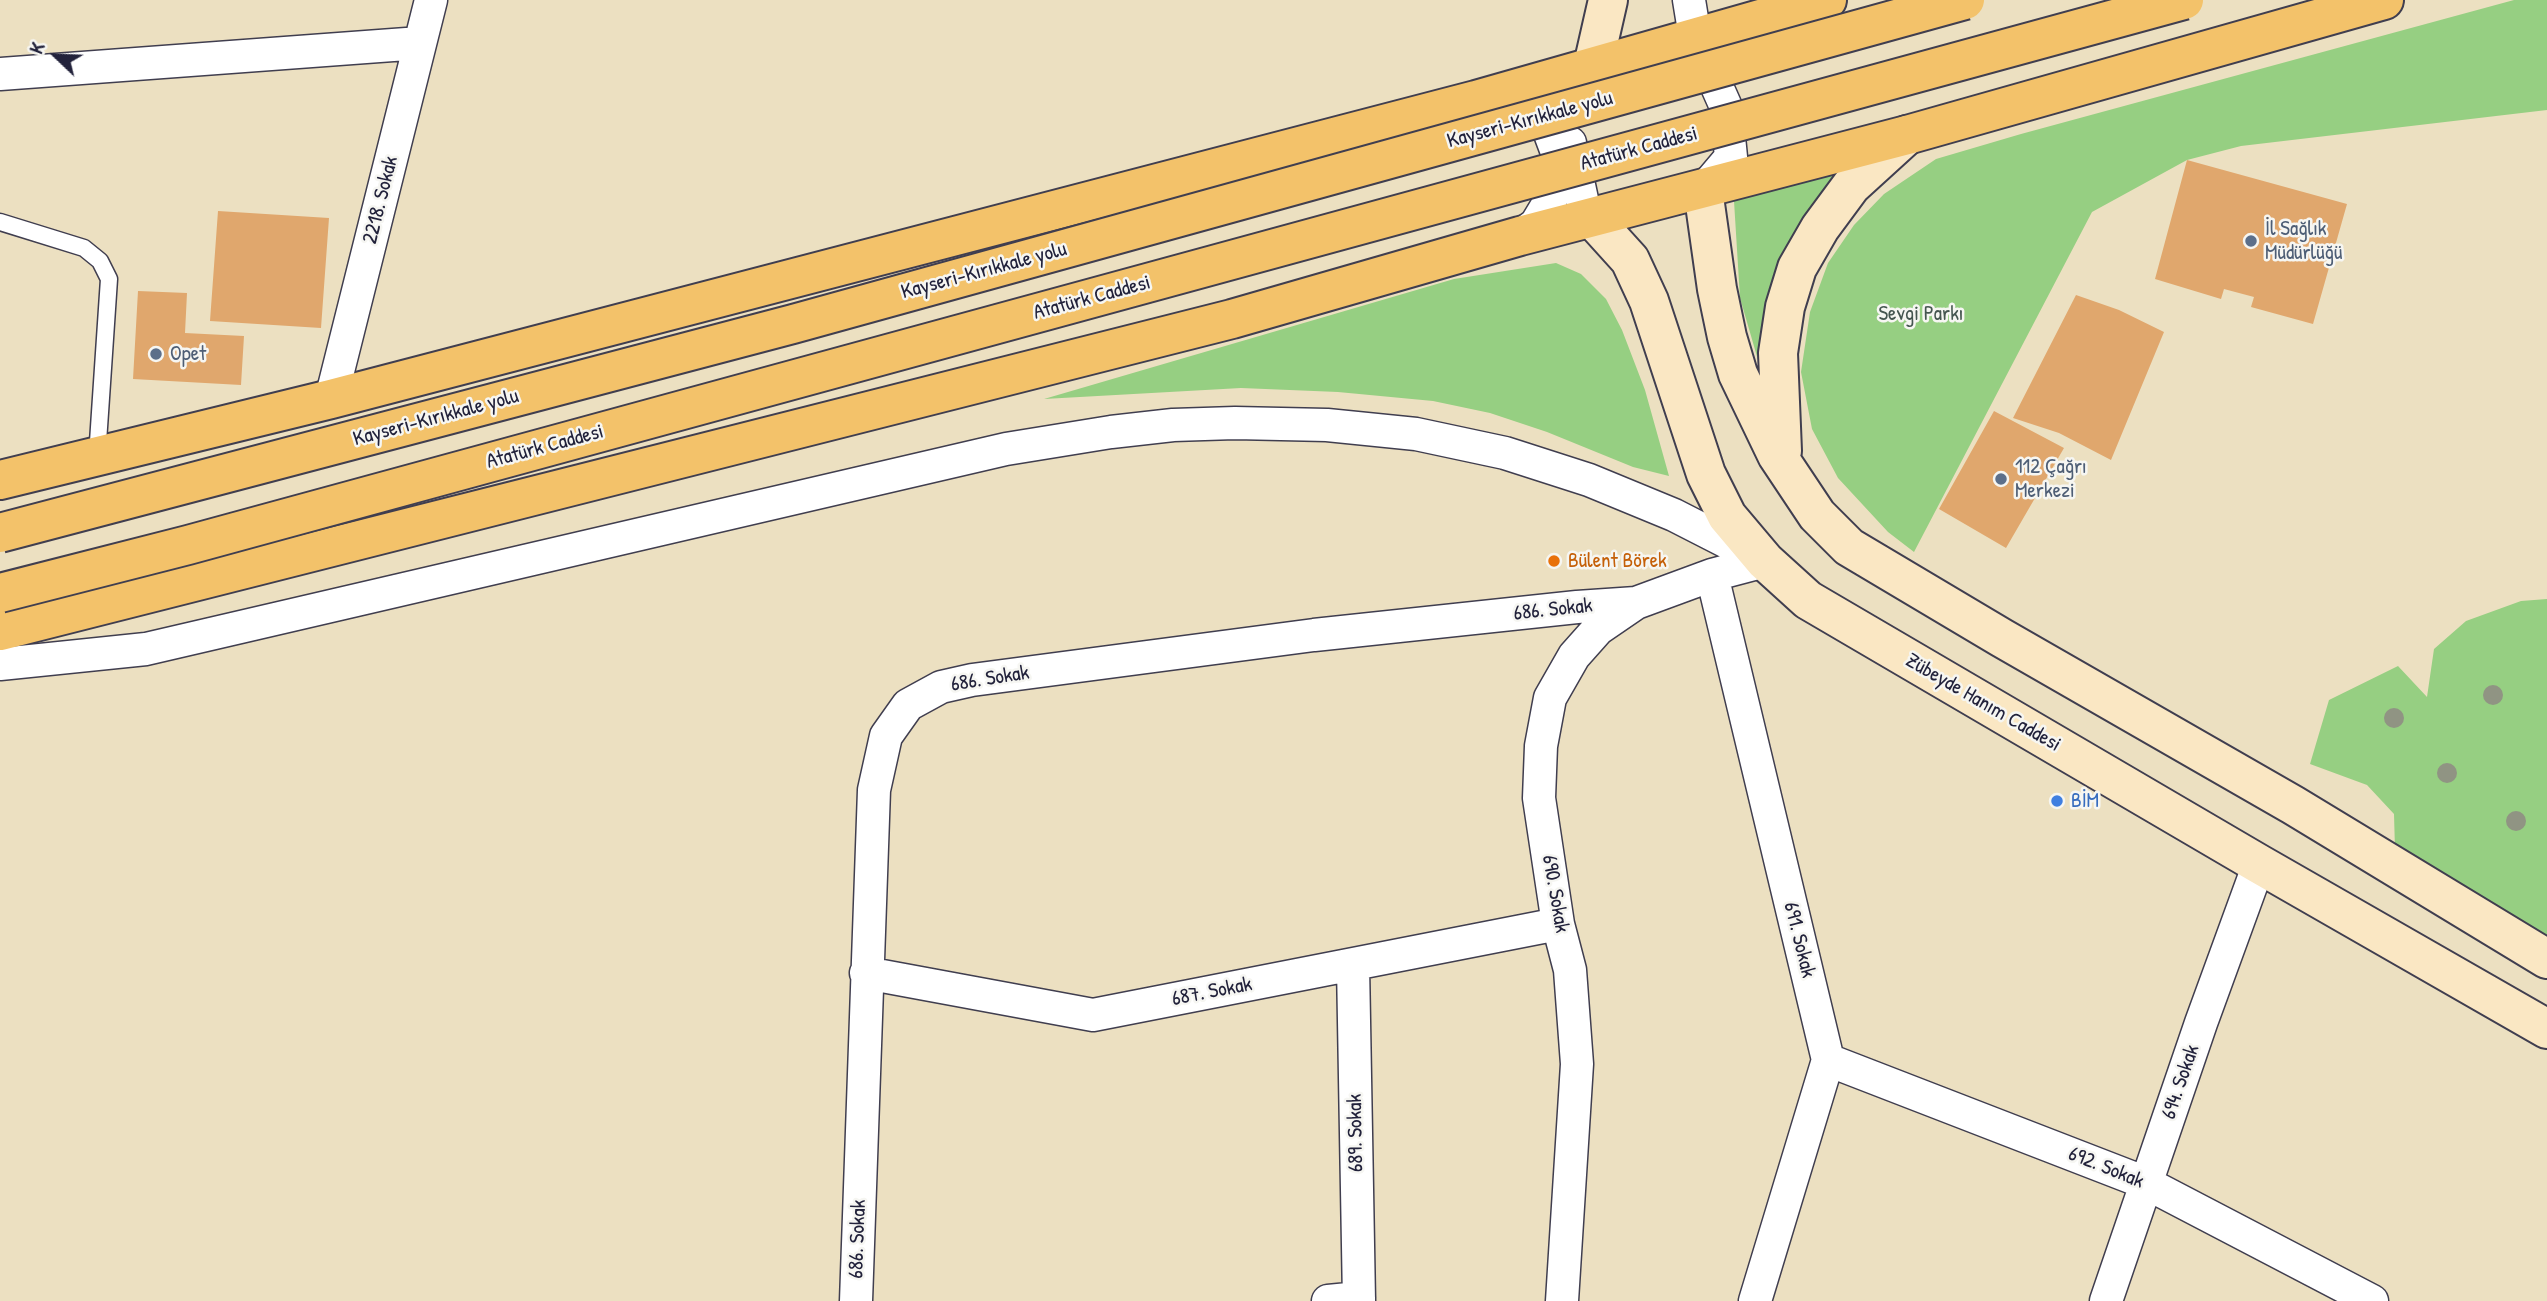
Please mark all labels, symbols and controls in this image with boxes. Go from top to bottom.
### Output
north arrow [21,21,91,91]
text: K [23,38,51,57]
street label: Kayseri-Kırıkkale yolu [1445,86,1615,154]
street label: Atatürk Caddesi [1578,121,1700,177]
street label: 2218. Sokak [358,154,404,246]
place label: İl Sağlık Müdürlüğü [2265,216,2342,266]
marker: İl Sağlık Müdürlüğü [2243,233,2259,249]
street label: Kayseri-Kırıkkale yolu [899,237,1069,305]
street label: Atatürk Caddesi [1031,270,1153,326]
park label: Sevgi Parkı [1878,301,1964,327]
place label: Opet [170,341,206,367]
marker: Opet [148,346,164,362]
street label: Kayseri-Kırıkkale yolu [351,384,521,452]
street label: Atatürk Caddesi [484,419,606,475]
place label: 112 Çağrı Merkezi [2015,454,2087,504]
marker: 112 Çağrı Merkezi [1993,471,2009,487]
place label: Bülent Börek [1568,548,1667,574]
marker: Bülent Börek [1546,553,1562,569]
street label: 686. Sokak [1512,593,1594,627]
street label: Zübeyde Hanım Caddesi [1901,648,2065,758]
street label: 686. Sokak [949,660,1031,698]
place label: BİM [2071,788,2099,814]
marker: BİM [2049,793,2065,809]
street label: 690. Sokak [1536,853,1574,935]
street label: 691. Sokak [1777,900,1821,980]
street label: 687. Sokak [1170,972,1254,1012]
street label: 694. Sokak [2157,1041,2205,1123]
street label: 689. Sokak [1343,1094,1369,1172]
street label: 692. Sokak [2065,1142,2147,1194]
street label: 686. Sokak [844,1199,872,1279]

